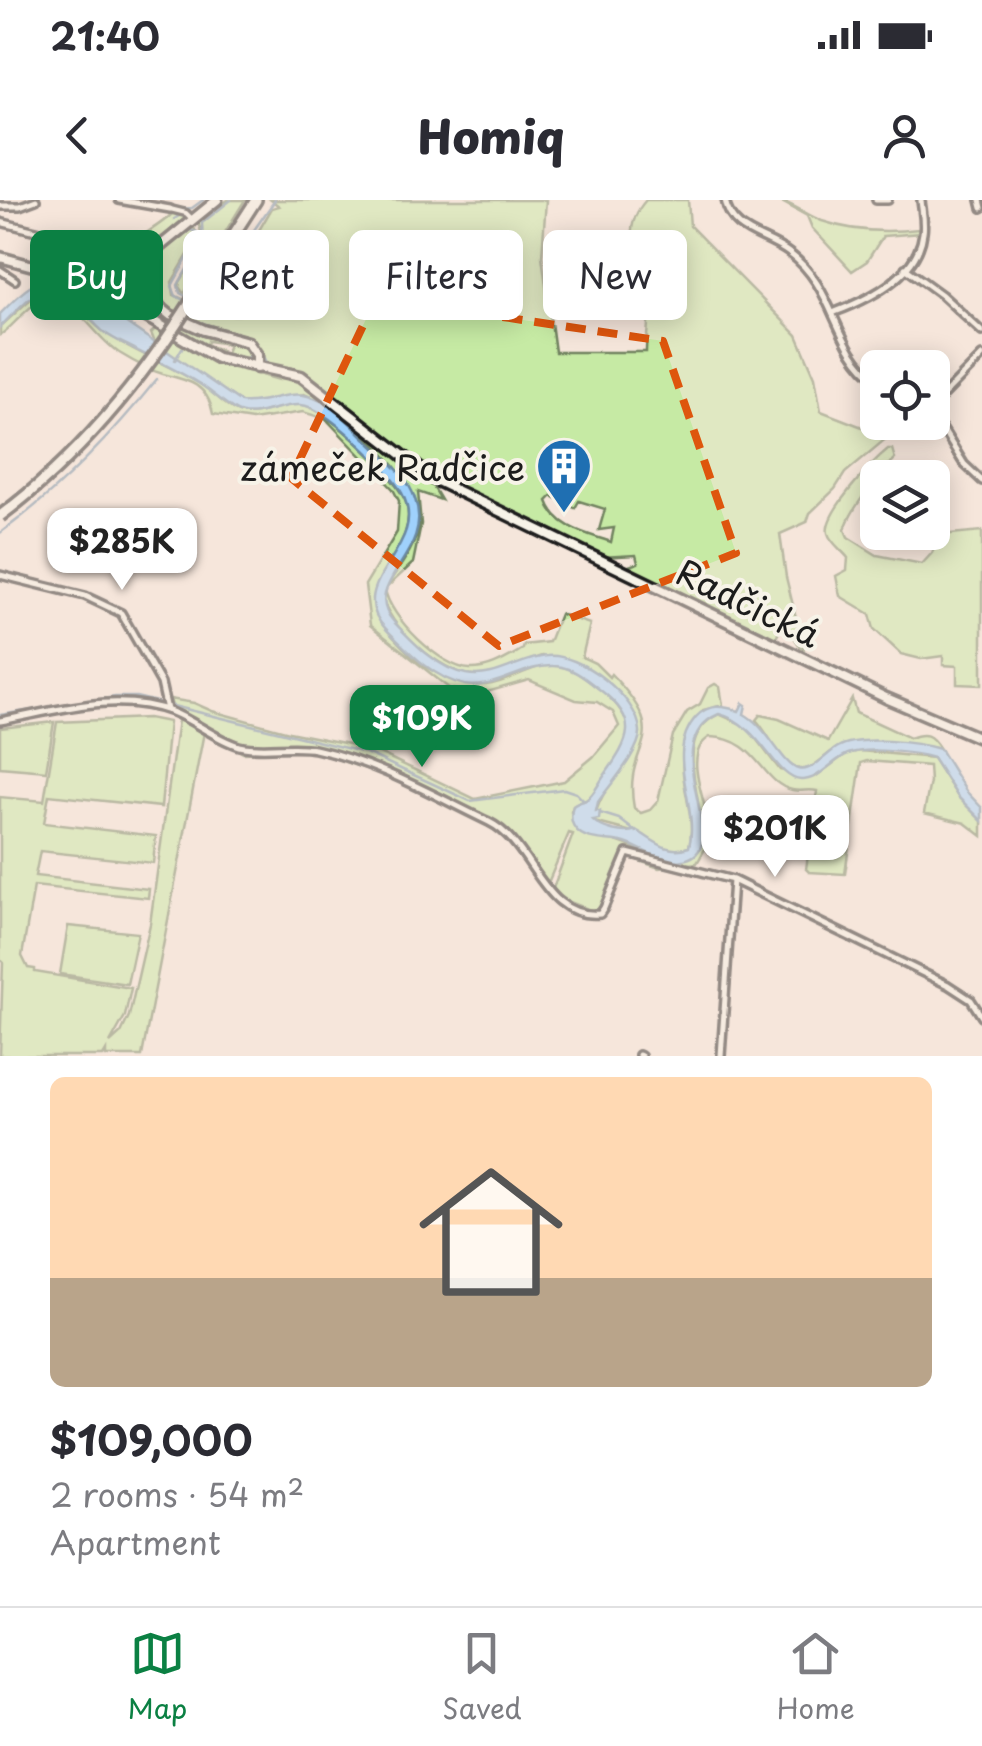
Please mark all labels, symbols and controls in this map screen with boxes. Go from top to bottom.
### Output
text: 21:40 [50,7,160,64]
text: Homiq [418,101,564,169]
icon: back [50,108,105,163]
icon: person [877,108,932,163]
chip: Buy [30,230,163,320]
chip: Rent [183,230,329,320]
chip: Filters [349,230,523,320]
chip: New [543,230,687,320]
map controls [860,350,950,550]
button: locate [860,350,950,440]
building icon: zámeček Radčice [534,436,594,515]
place label: zámeček Radčice [240,440,525,493]
button: layers [860,460,950,550]
pin: $285K [52,508,192,593]
text: $285K [69,516,175,564]
street label: Radčická [668,544,830,660]
pin: $109K [352,685,492,770]
text: $109K [372,693,472,741]
pin: $201K [705,795,845,880]
text: $201K [723,803,827,851]
icon: home [401,1142,581,1322]
text: $109,000 [50,1407,253,1470]
text: 2 rooms · 54 m² [50,1470,304,1518]
text: Apartment [50,1518,221,1566]
tab: Map [127,1626,187,1729]
tab: Saved [442,1626,522,1729]
tab: Home [777,1626,855,1729]

